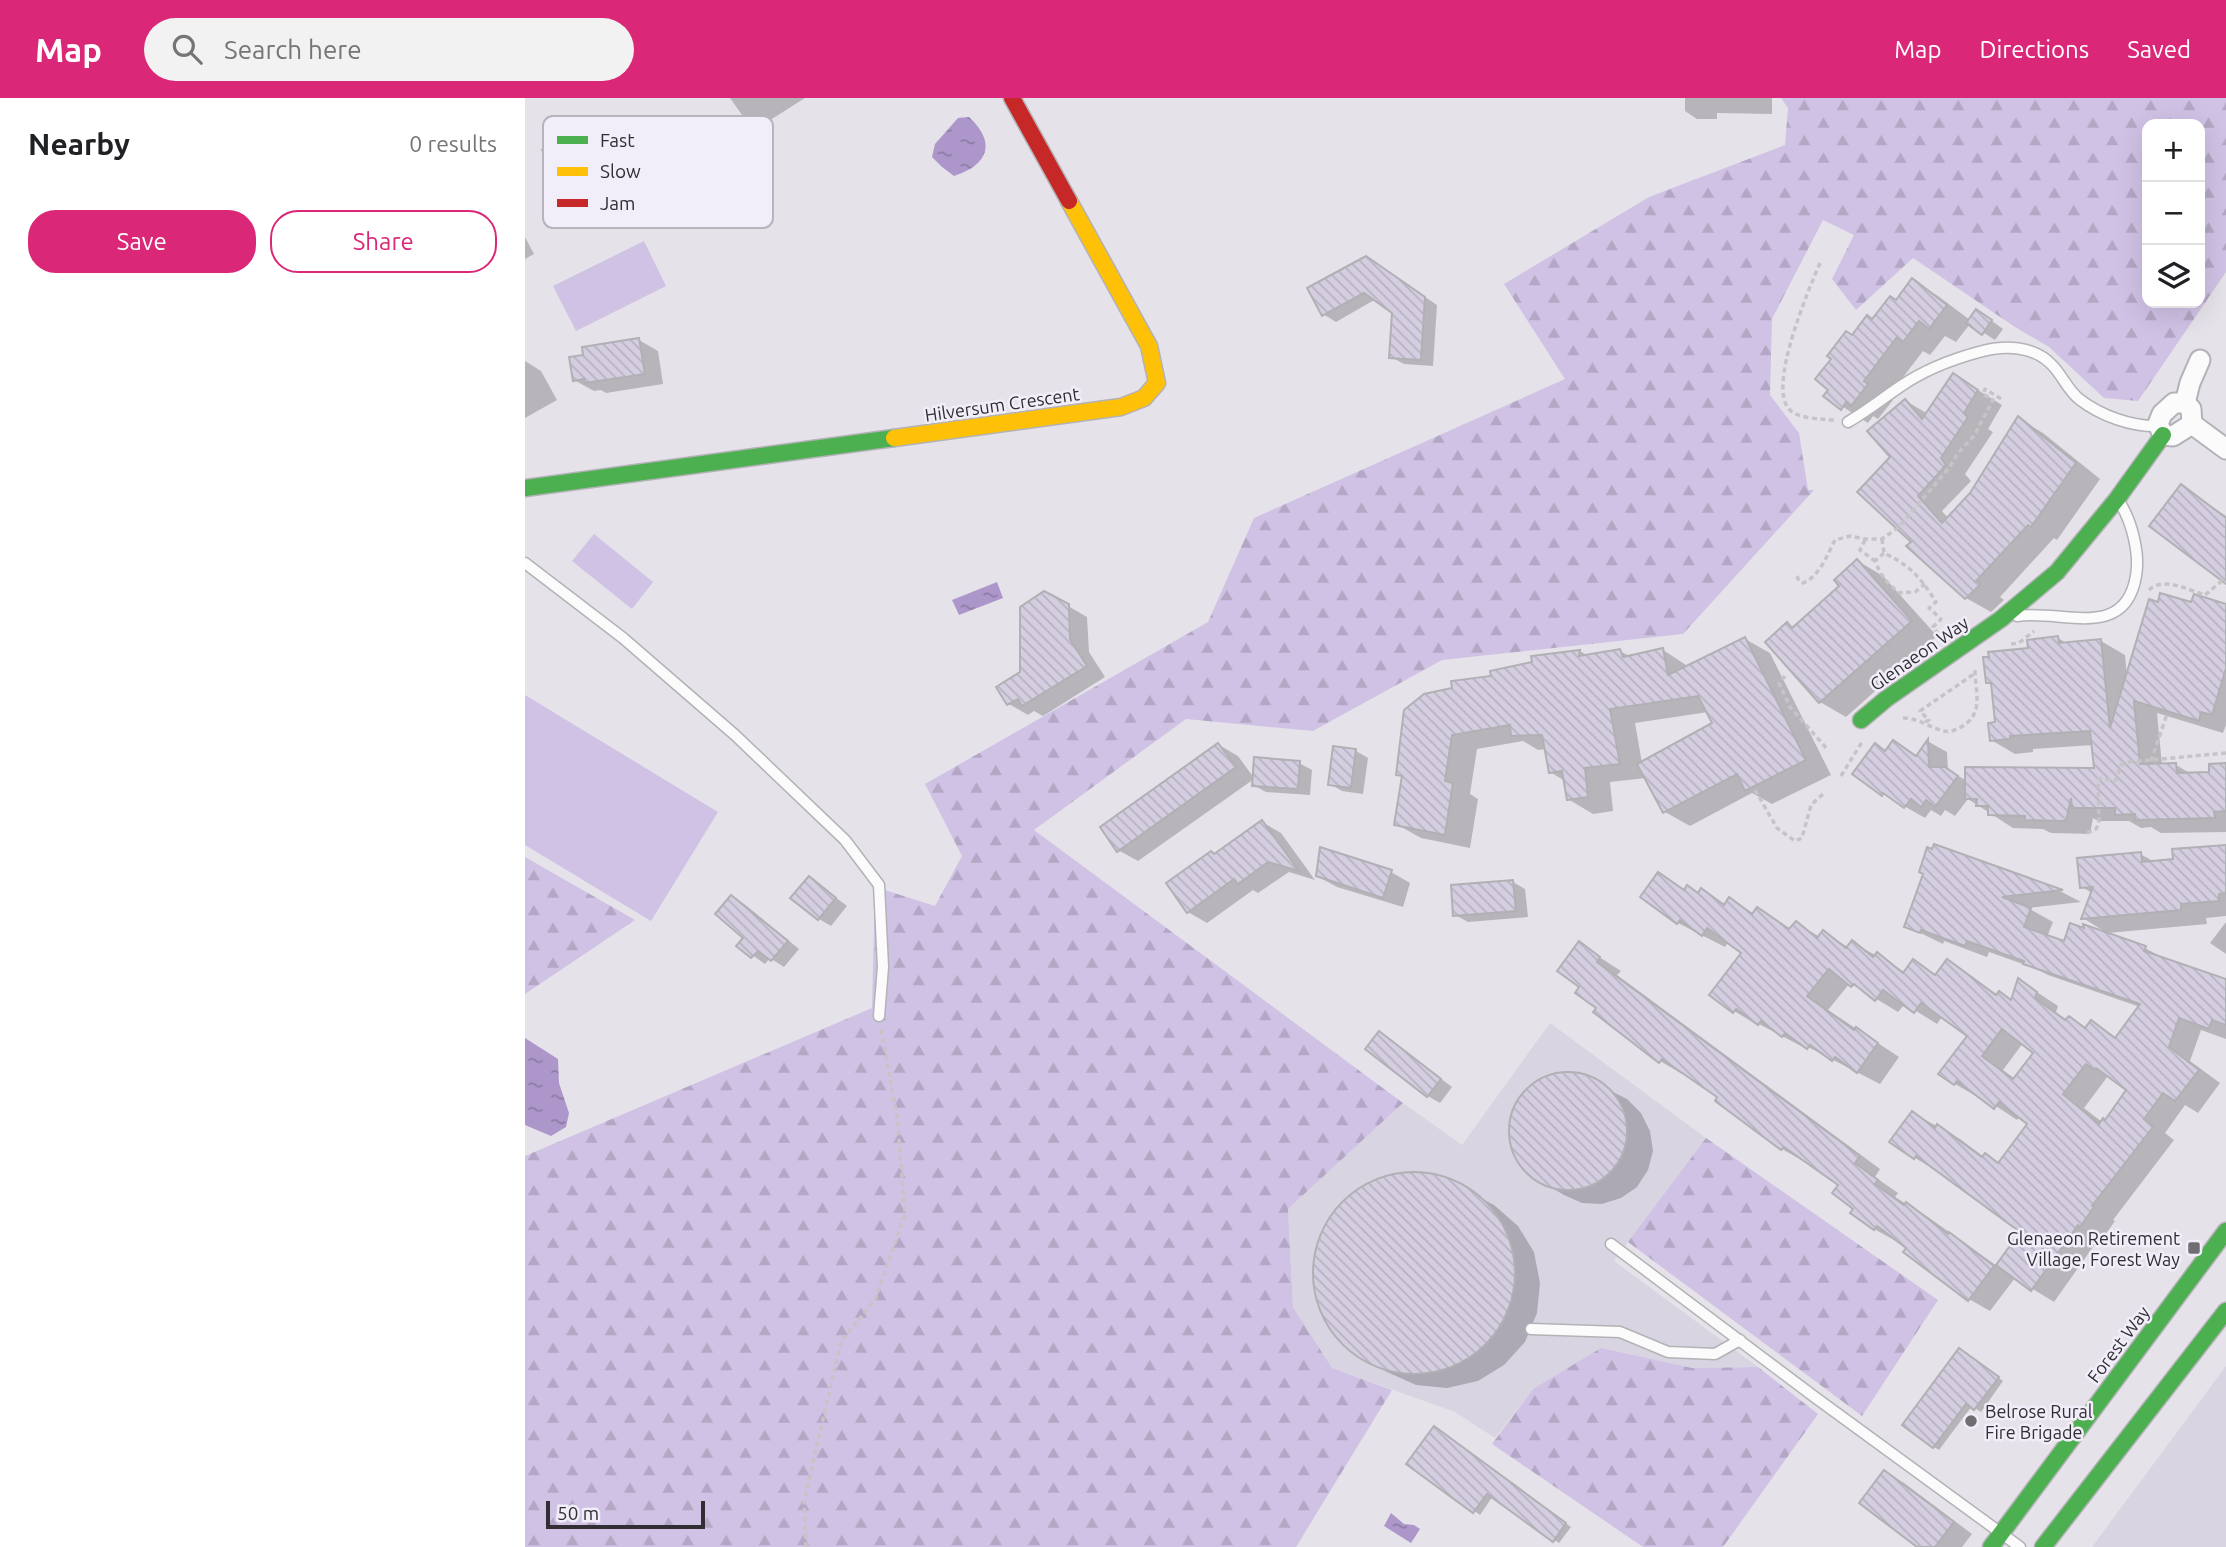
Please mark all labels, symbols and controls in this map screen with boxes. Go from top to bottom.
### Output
search box [144,18,634,81]
icon: search [168,30,206,68]
text: Map [35,31,102,68]
text: Search here [224,35,362,64]
text: Map [1894,36,1941,63]
text: Directions [1979,36,2089,63]
text: Saved [2127,36,2191,63]
legend [543,116,773,228]
map controls [2142,119,2205,308]
button: + [2142,119,2205,182]
text: Nearby [28,127,130,161]
text: Fast [600,129,635,151]
text: 0 results [409,131,497,156]
text: Slow [600,160,641,182]
button: − [2142,182,2205,245]
text: Jam [600,192,636,214]
button: Save [28,210,256,273]
button: Share [270,210,497,273]
button: layers [2142,245,2205,308]
street label: Hilversum Crescent [923,383,1081,425]
street label: Glenaeon Way [1866,612,1972,694]
place label: Glenaeon Retirement Village, Forest Way [2007,1228,2180,1269]
marker: Glenaeon Retirement Village, Forest Way [2186,1240,2202,1256]
street label: Forest Way [2083,1302,2153,1386]
place label: Belrose Rural Fire Brigade [1985,1401,2093,1442]
marker: Belrose Rural Fire Brigade [1963,1413,1979,1429]
scale bar [546,1498,705,1530]
text: 50 m [557,1502,599,1524]

